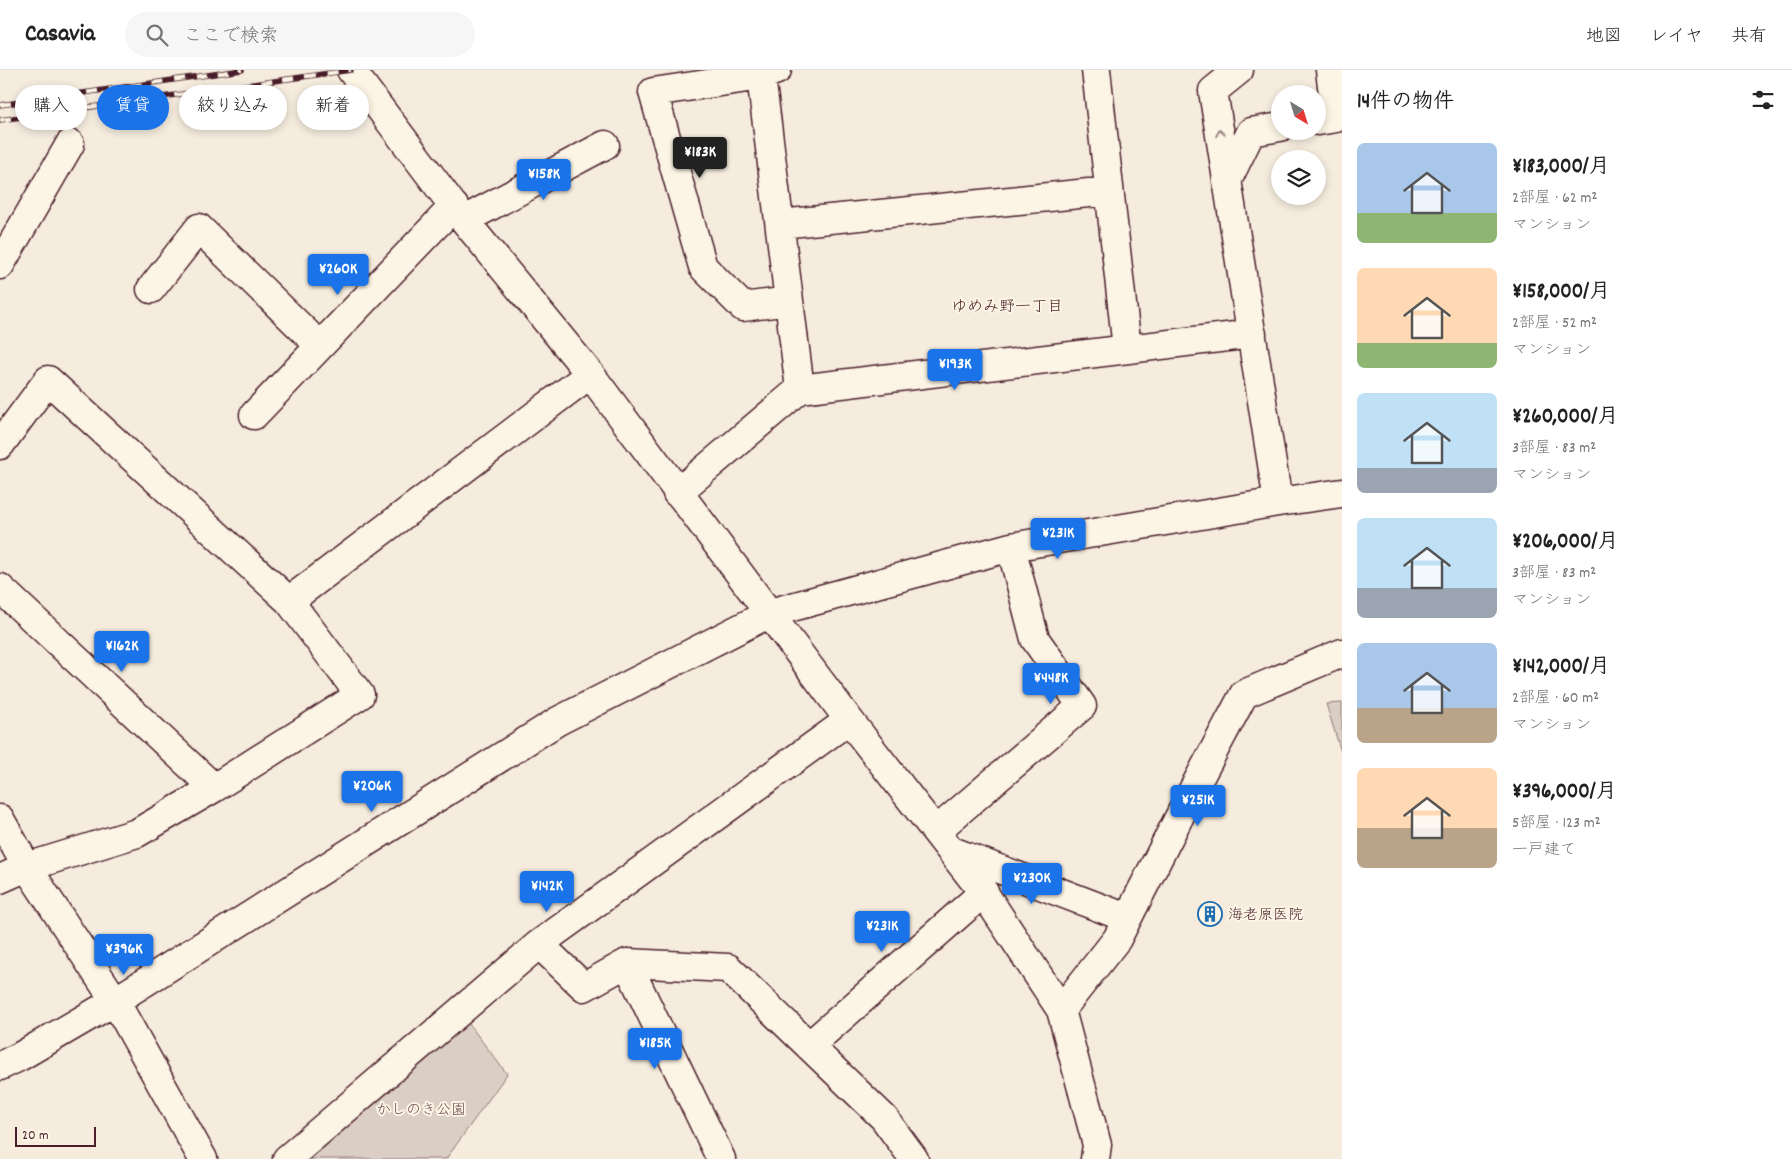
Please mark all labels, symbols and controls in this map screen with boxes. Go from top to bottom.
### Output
search box [125,12,475,57]
text: Casavia [25,18,95,52]
icon: search [143,21,171,49]
text: ここで検索 [183,24,278,51]
text: 地図 [1586,25,1622,50]
text: レイヤ [1650,25,1703,50]
text: 共有 [1731,25,1767,50]
chip: 購入 [15,85,87,130]
chip: 賃貸 [97,85,169,130]
chip: 絞り込み [179,85,287,130]
chip: 新着 [297,85,369,130]
north arrow [1271,85,1326,140]
map controls [1271,85,1326,205]
icon: filters [1749,86,1777,114]
text: 14件の物件 [1357,88,1454,118]
one-way arrow [1215,128,1225,137]
pin: ¥183K [665,136,735,179]
text: ¥183K [684,141,716,164]
button: layers [1271,150,1326,205]
text: ¥183,000/月 [1512,153,1610,183]
pin: ¥158K [509,158,579,201]
text: ¥158K [528,163,560,186]
icon: home [1397,163,1457,223]
text: 2部屋 · 62 m² [1512,187,1597,210]
text: マンション [1512,214,1591,237]
pin: ¥260K [303,254,373,296]
text: ¥260K [319,258,357,281]
text: ¥158,000/月 [1512,278,1610,308]
icon: home [1397,288,1457,348]
district label: ゆめみ野一丁目 [951,296,1063,319]
text: 2部屋 · 52 m² [1512,312,1597,335]
text: マンション [1512,339,1591,362]
pin: ¥193K [920,348,990,391]
text: ¥193K [938,353,972,376]
text: ¥260,000/月 [1512,403,1618,433]
icon: home [1397,413,1457,473]
text: 3部屋 · 83 m² [1512,437,1596,460]
text: マンション [1512,464,1591,487]
pin: ¥231K [1023,518,1093,560]
text: ¥231K [1042,522,1074,545]
text: ¥206,000/月 [1512,528,1618,558]
icon: home [1397,538,1457,598]
text: 3部屋 · 83 m² [1512,562,1596,585]
text: マンション [1512,589,1591,612]
pin: ¥162K [87,630,157,673]
text: ¥162K [105,635,139,658]
text: ¥142,000/月 [1512,653,1610,683]
pin: ¥448K [1016,662,1086,705]
icon: home [1397,663,1457,723]
text: ¥448K [1034,667,1068,690]
text: 2部屋 · 60 m² [1512,687,1599,710]
text: マンション [1512,714,1591,737]
pin: ¥206K [337,770,407,813]
text: ¥206K [353,775,391,798]
text: ¥396,000/月 [1512,778,1617,808]
pin: ¥251K [1163,784,1233,827]
icon: home [1397,788,1457,848]
text: ¥251K [1181,789,1215,812]
text: 5部屋 · 123 m² [1512,812,1600,835]
text: 一戸建て [1512,839,1576,862]
pin: ¥230K [997,862,1067,905]
text: ¥230K [1013,867,1051,890]
pin: ¥142K [512,870,582,913]
text: ¥142K [531,875,563,898]
building icon: 海老原医院 [1197,901,1223,927]
place label: 海老原医院 [1228,905,1303,927]
pin: ¥231K [847,910,917,953]
text: ¥231K [866,915,898,938]
pin: ¥396K [89,934,159,976]
text: ¥396K [105,938,143,961]
pin: ¥185K [620,1028,690,1070]
text: ¥185K [639,1032,671,1055]
park label: かしのき公園 [376,1100,466,1122]
scale bar [15,1124,96,1147]
text: 20 m [22,1126,49,1146]

